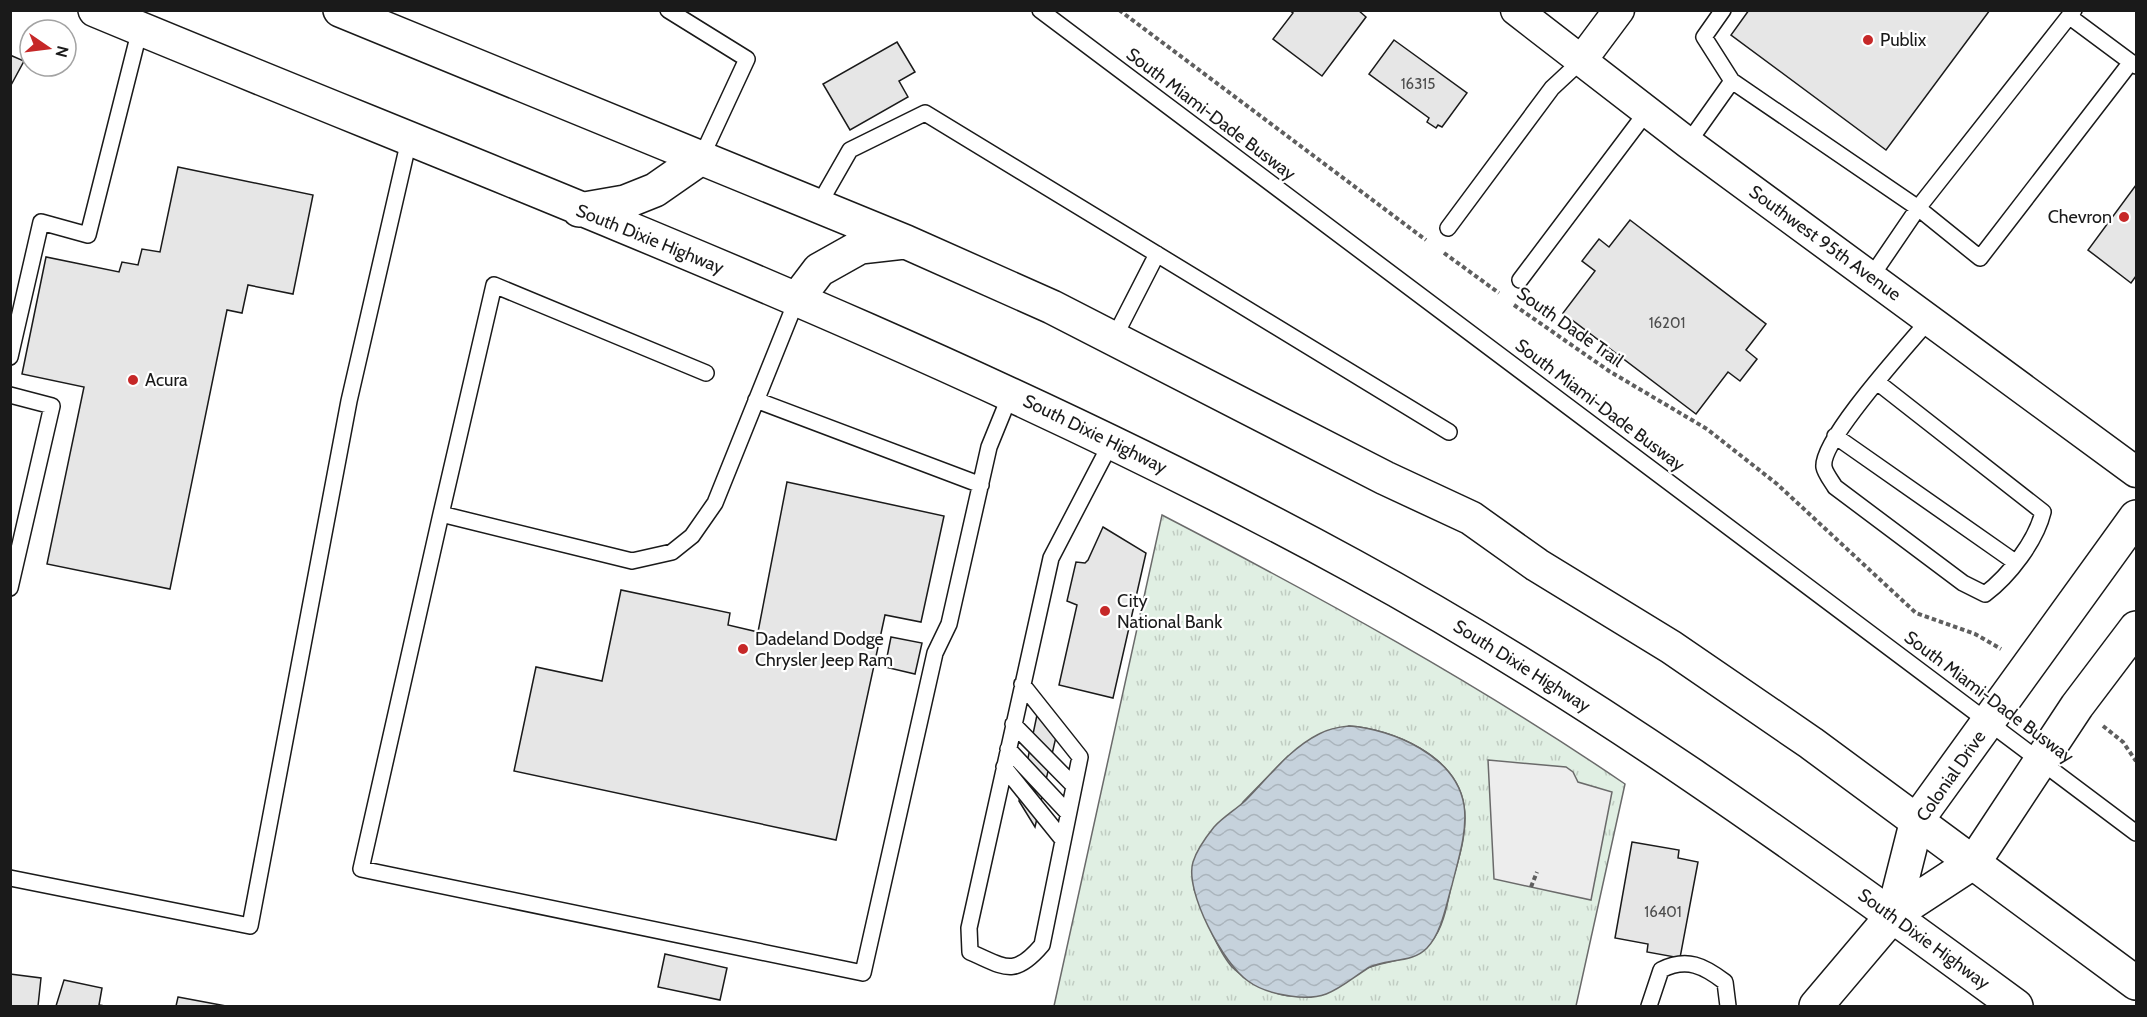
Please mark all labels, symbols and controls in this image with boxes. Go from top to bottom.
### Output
north arrow [18,18,78,78]
place label: Publix [1880,29,1927,51]
marker: Publix [1861,33,1875,47]
street label: South Miami-Dade Busway [1122,43,1300,185]
text: N [51,44,73,59]
house number: 16315 [1401,75,1435,93]
street label: Southwest 95th Avenue [1745,181,1905,305]
street label: South Dixie Highway [573,199,727,279]
place label: Chevron [2048,206,2112,228]
marker: Chevron [2117,210,2131,224]
street label: South Dade Trail [1513,282,1628,372]
house number: 16201 [1649,314,1685,332]
street label: South Miami-Dade Busway [1511,334,1689,476]
place label: Acura [145,369,188,391]
marker: Acura [126,373,140,387]
street label: South Dixie Highway [1019,390,1171,478]
place label: City National Bank [1117,590,1223,633]
marker: City National Bank [1098,604,1112,618]
street label: South Dixie Highway [1449,615,1595,717]
street label: South Miami-Dade Busway [1900,626,2078,768]
place label: Dadeland Dodge Chrysler Jeep Ram [755,628,893,671]
marker: Dadeland Dodge Chrysler Jeep Ram [736,642,750,656]
street label: Colonial Drive [1912,726,1990,826]
street label: South Dixie Highway [1854,884,1994,994]
house number: 16401 [1644,903,1682,921]

